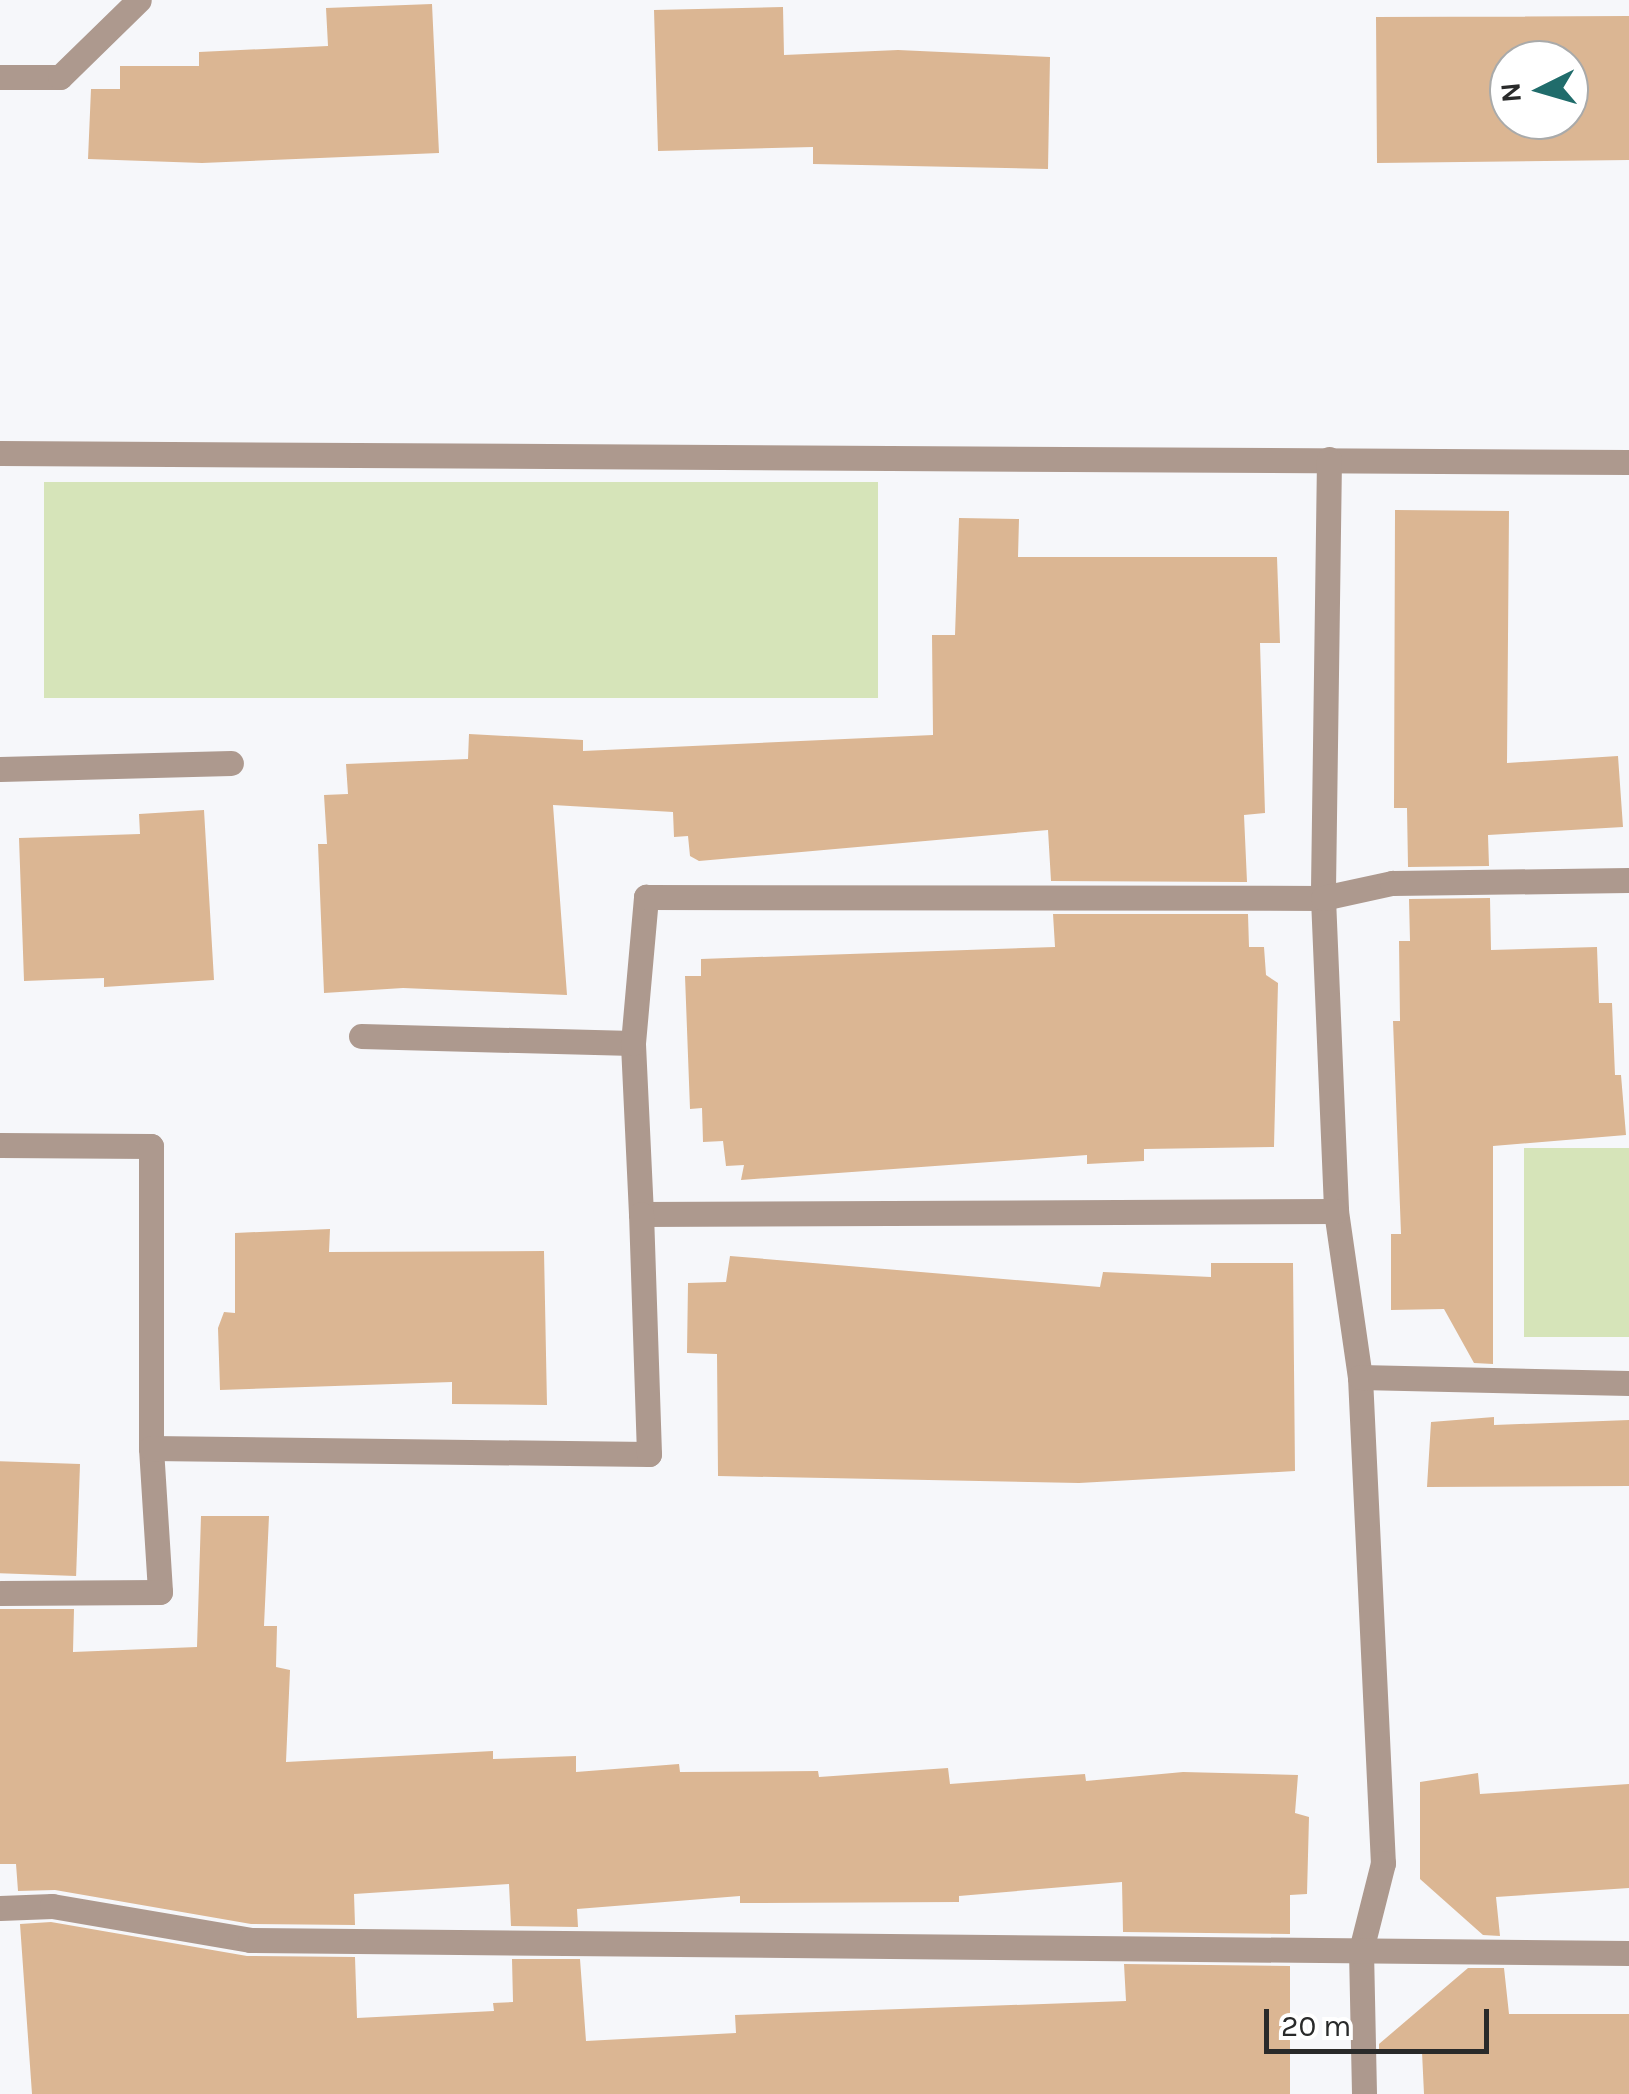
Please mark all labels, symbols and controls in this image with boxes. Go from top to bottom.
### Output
north arrow [1489,40,1589,140]
text: N [1493,81,1528,104]
scale bar [1269,1989,1494,2051]
text: 20 m [1281,2008,1351,2044]

